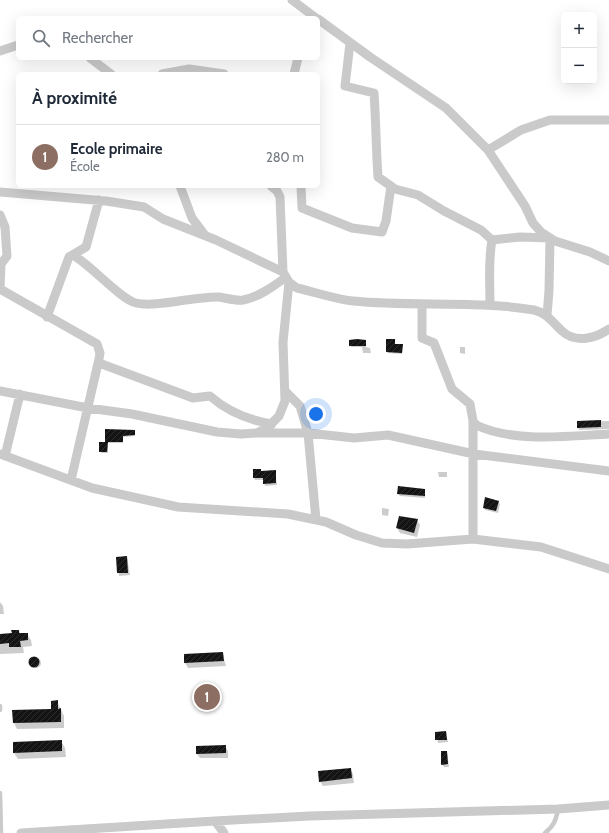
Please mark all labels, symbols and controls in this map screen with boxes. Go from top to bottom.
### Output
map controls [561,12,597,84]
button: + [561,12,597,48]
search box [16,16,320,60]
icon: search [30,27,52,49]
text: Rechercher [62,29,133,47]
button: − [561,48,597,84]
text: À proximité [32,88,117,108]
text: Ecole primaire [70,140,162,158]
text: 1 [43,149,47,165]
text: 280 m [266,149,304,165]
text: École [70,158,100,174]
your location [306,404,326,424]
pin: 1 [194,682,220,712]

